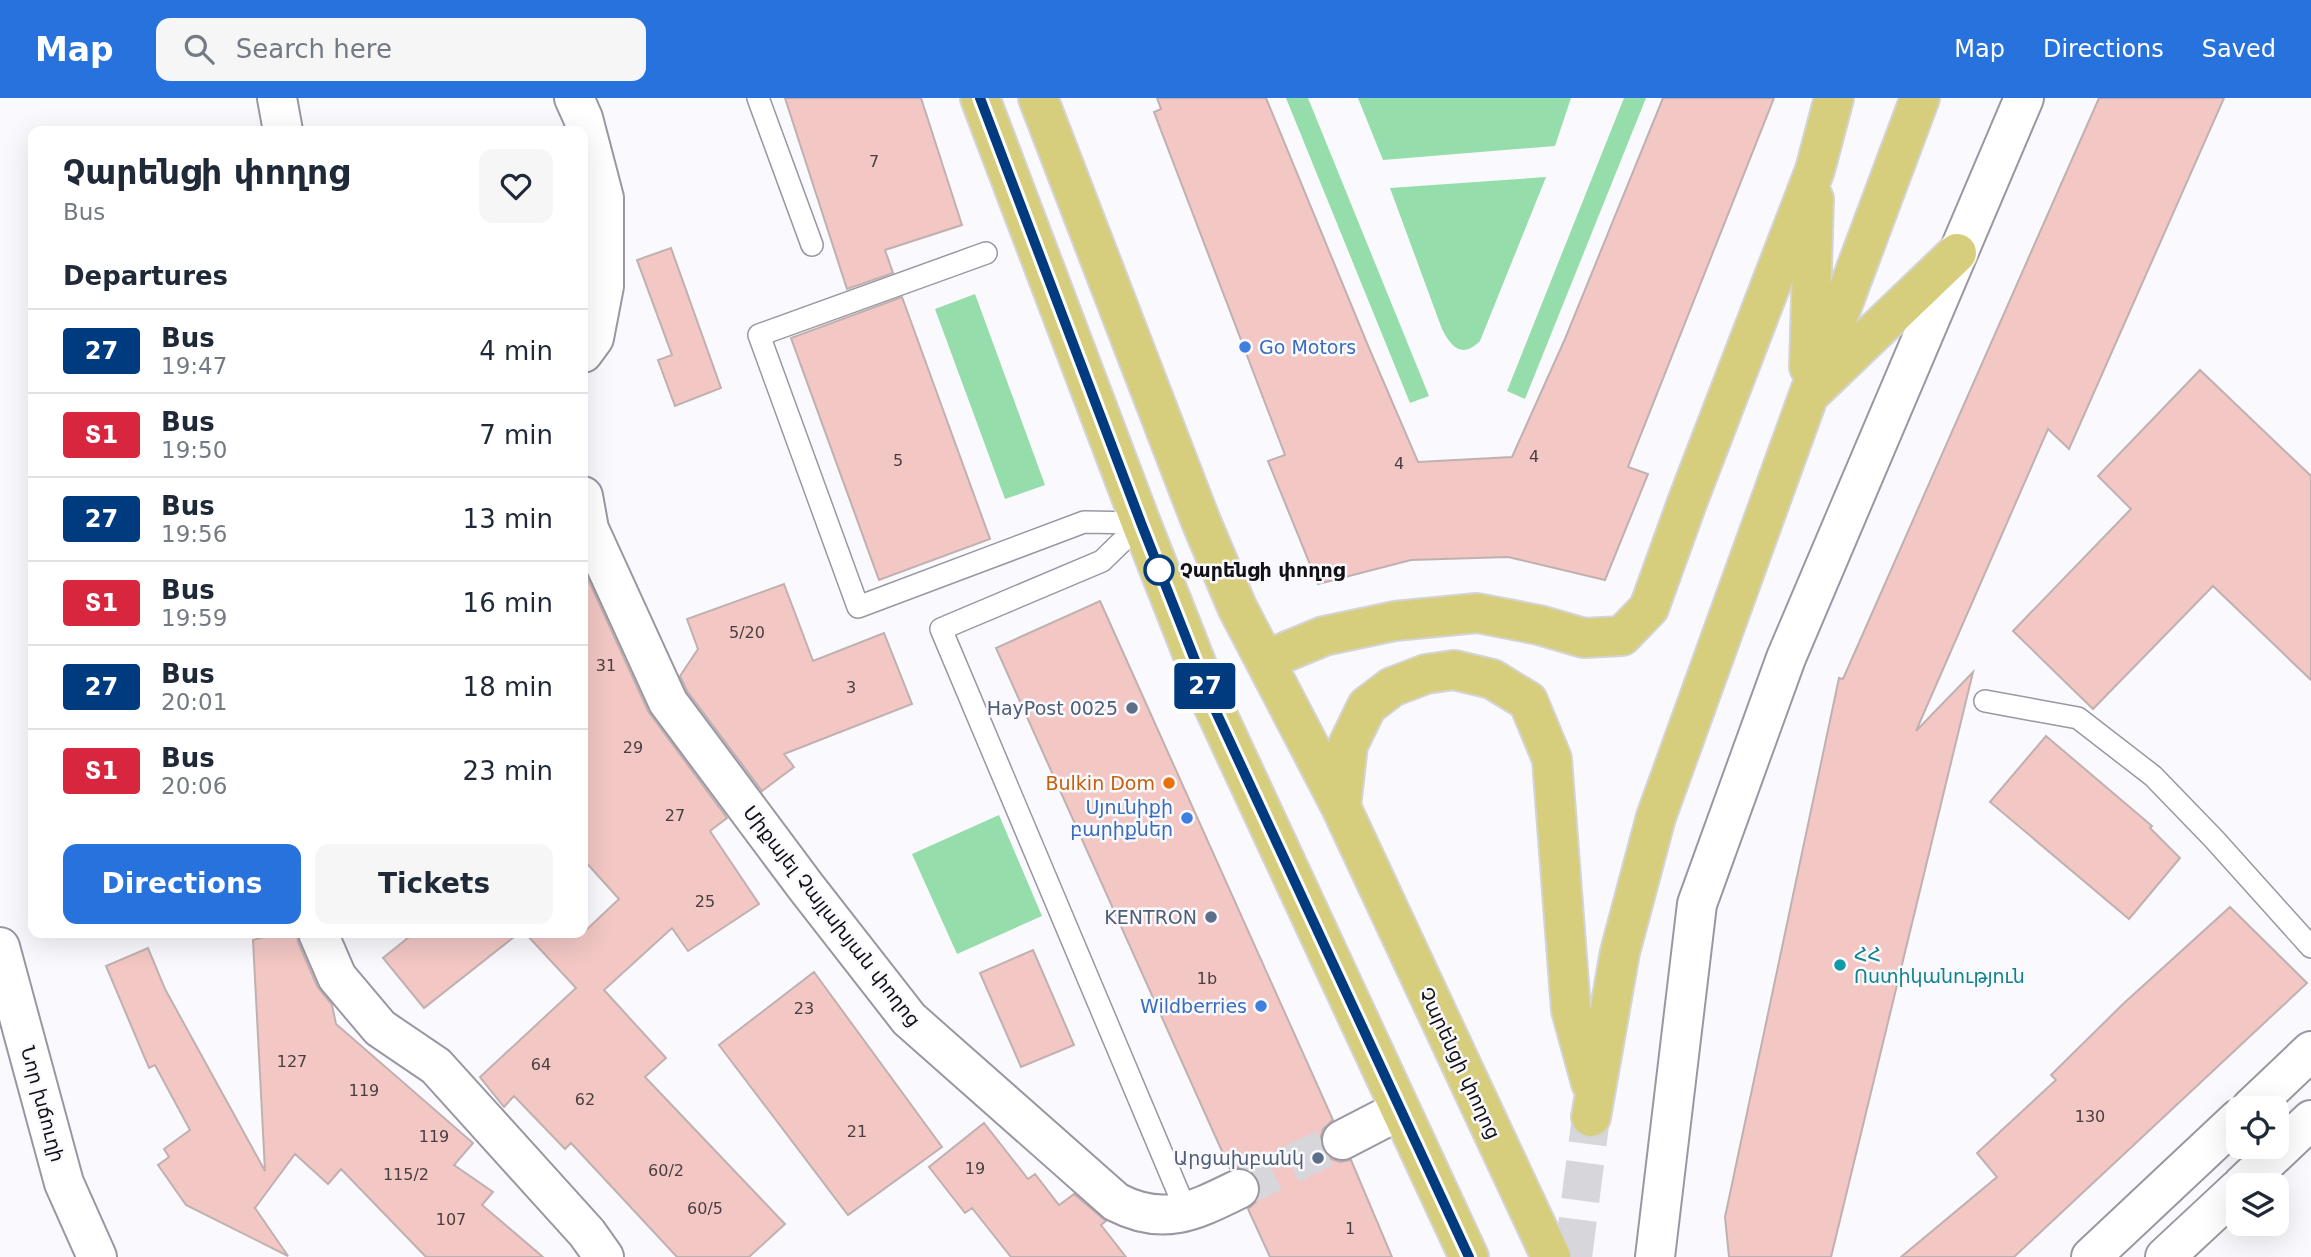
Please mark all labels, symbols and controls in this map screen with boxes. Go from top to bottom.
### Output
search box [156,18,646,81]
text: Map [35,30,114,69]
icon: search [180,30,218,68]
text: Search here [236,34,392,64]
text: Map [1954,35,2005,63]
text: Directions [2043,35,2164,63]
text: Saved [2202,35,2276,63]
button: heart [479,149,553,223]
house number: 7 [869,152,879,171]
text: Չարենցի փողոց [63,153,349,192]
text: Bus [63,199,105,225]
text: Departures [63,261,228,291]
text: Bus [161,323,215,353]
text: 4 min [479,336,553,366]
place label: Go Motors [1259,336,1356,358]
text: 27 [85,337,118,365]
marker: Go Motors [1237,339,1253,355]
text: 19:47 [161,353,227,379]
text: Bus [161,407,215,437]
text: 7 min [479,420,553,450]
text: Տ1 [85,421,118,449]
text: 19:50 [161,437,227,463]
house number: 4 [1529,447,1539,466]
house number: 5 [893,451,903,470]
house number: 4 [1394,454,1404,473]
text: Bus [161,491,215,521]
text: 13 min [463,504,553,534]
text: 27 [85,505,118,533]
text: 19:56 [161,521,227,547]
marker: Չարենցի փողոց [1144,555,1174,585]
place label: Չարենցի փողոց [1180,559,1345,581]
text: Bus [161,575,215,605]
text: 16 min [463,588,553,618]
text: Տ1 [85,589,118,617]
text: 19:59 [161,605,227,631]
house number: 5/20 [729,623,765,642]
house number: 31 [596,656,616,675]
text: Bus [161,659,215,689]
line badge: 27 [1174,663,1236,709]
text: 18 min [463,672,553,702]
text: 27 [1188,672,1222,700]
text: 27 [85,673,118,701]
house number: 3 [846,678,856,697]
text: 20:01 [161,689,227,715]
place label: HayPost 0025 [987,697,1118,719]
marker: HayPost 0025 [1124,700,1140,716]
house number: 29 [623,738,643,757]
text: Bus [161,743,215,773]
text: 23 min [463,756,553,786]
text: Տ1 [85,757,118,785]
place label: Bulkin Dom [1046,772,1155,794]
text: 20:06 [161,773,227,799]
marker: Bulkin Dom [1161,775,1177,791]
place label: Սյունիքի բարիքներ [1070,796,1173,840]
street label: Միքայել Չայլախյան փողոց [739,801,925,1031]
house number: 27 [665,806,685,825]
marker: Սյունիքի բարիքներ [1179,810,1195,826]
button: Directions [63,844,301,924]
button: Tickets [315,844,553,924]
house number: 25 [695,892,715,911]
place label: KENTRON [1104,906,1197,928]
marker: KENTRON [1203,909,1219,925]
place label: ՀՀ Ոստիկանություն [1854,943,2025,987]
marker: ՀՀ Ոստիկանություն [1832,957,1848,973]
house number: 1b [1197,969,1217,988]
street label: Չարենցի փողոց [1415,984,1505,1142]
place label: Wildberries [1140,995,1247,1017]
marker: Wildberries [1253,998,1269,1014]
house number: 23 [794,999,814,1018]
street label: Նոր խճուղի [17,1044,69,1164]
house number: 127 [277,1052,307,1071]
house number: 64 [531,1055,551,1074]
house number: 119 [349,1081,379,1100]
house number: 62 [575,1090,595,1109]
map controls [2226,1096,2289,1236]
button: locate [2226,1096,2289,1159]
house number: 130 [2075,1107,2105,1126]
house number: 21 [847,1122,867,1141]
house number: 119 [419,1127,449,1146]
place label: Արցախբանկ [1174,1147,1304,1169]
marker: Արցախբանկ [1310,1150,1326,1166]
house number: 19 [965,1159,985,1178]
house number: 60/2 [648,1161,684,1180]
house number: 115/2 [383,1165,429,1184]
button: layers [2226,1173,2289,1236]
house number: 60/5 [687,1199,723,1218]
house number: 107 [436,1210,466,1229]
house number: 1 [1345,1219,1355,1238]

